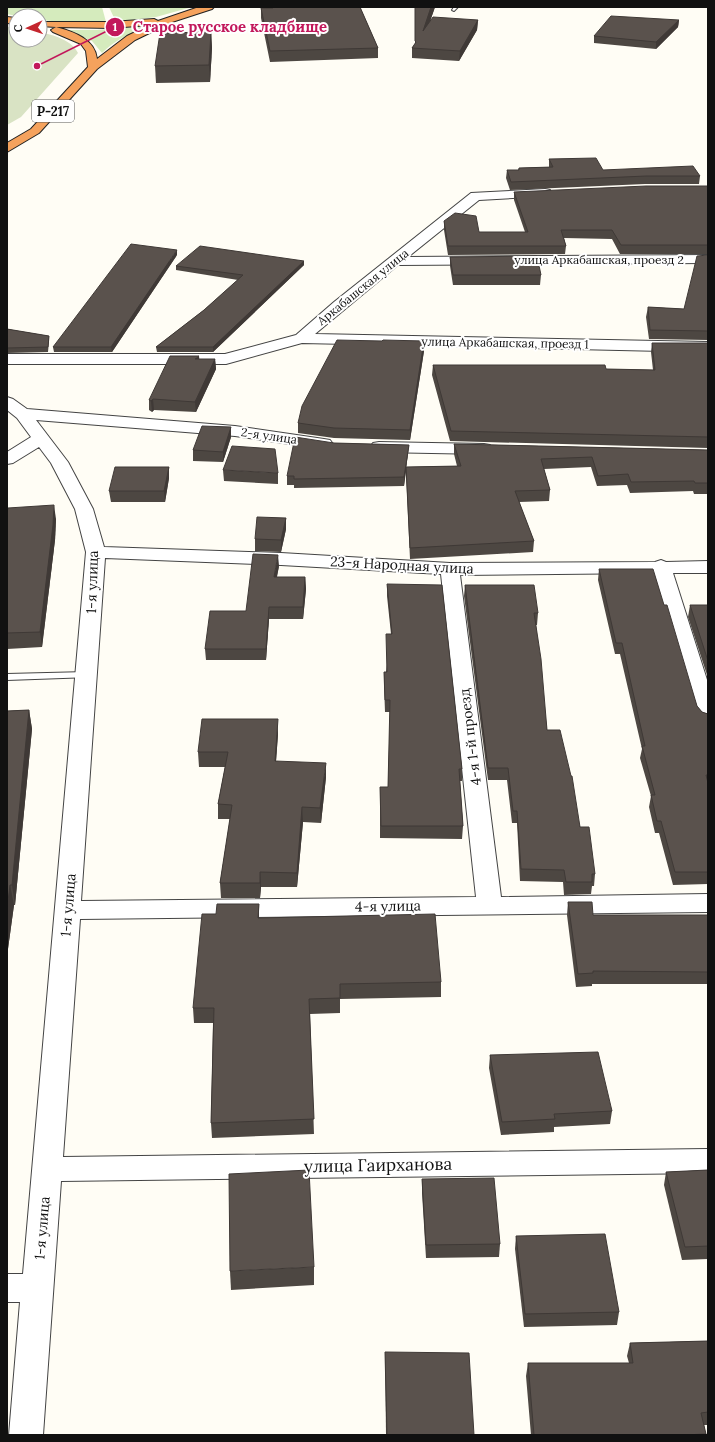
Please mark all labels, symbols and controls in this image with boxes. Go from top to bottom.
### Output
north arrow [8,8,48,48]
callout: Старое русское кладбище [105,13,335,40]
text: Старое русское кладбище [133,17,327,36]
text: 1 [113,19,118,34]
text: С [11,24,25,33]
road number: Р-217 [32,100,74,122]
street label: Аркабашская улица [313,245,411,329]
street label: улица Аркабашская, проезд 2 [514,252,684,267]
street label: улица Аркабашская, проезд 1 [421,334,589,351]
street label: 2-я улица [240,424,298,447]
street label: 1-я улица [82,550,102,614]
street label: 23-я Народная улица [330,552,474,578]
street label: 4-я 1-й проезд [455,688,485,786]
street label: 1-я улица [56,873,80,937]
street label: 4-я улица [355,896,421,916]
street label: улица Гаирханова [304,1153,452,1177]
street label: 1-я улица [30,1196,54,1260]

